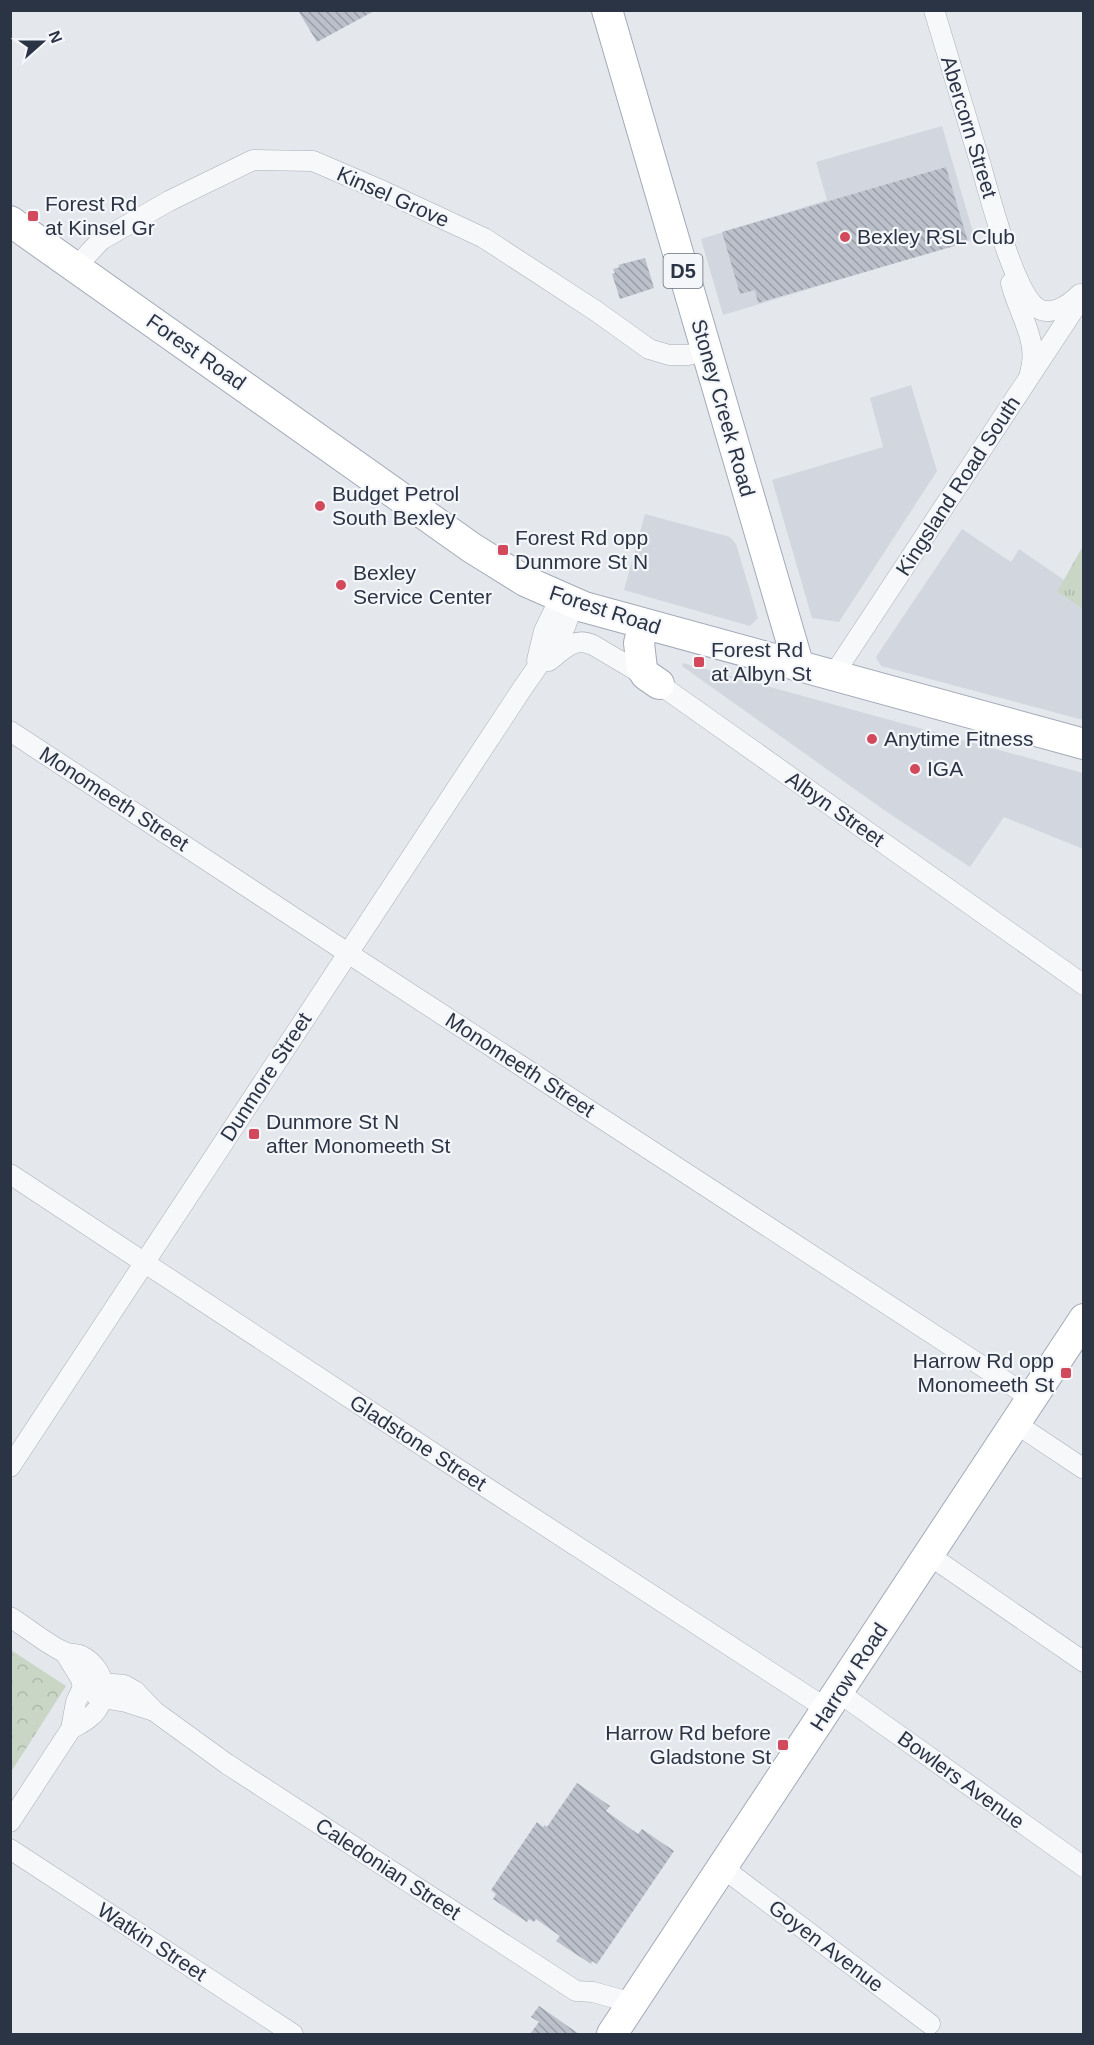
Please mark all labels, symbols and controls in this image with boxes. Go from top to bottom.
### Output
north arrow [12,12,72,72]
text: N [46,28,66,45]
street label: Abercorn Street [937,53,1002,201]
street label: Kinsel Grove [334,162,453,231]
place label: Forest Rd at Kinsel Gr [45,192,155,239]
marker: Forest Rd at Kinsel Gr [26,209,40,223]
place label: Bexley RSL Club [857,225,1015,248]
marker: Bexley RSL Club [838,230,852,244]
road number: D5 [664,254,702,288]
street label: Forest Road [142,309,250,394]
street label: Stoney Creek Road [687,317,760,499]
street label: Kingsland Road South [891,392,1024,580]
place label: Budget Petrol South Bexley [332,482,459,529]
marker: Budget Petrol South Bexley [313,499,327,513]
place label: Forest Rd opp Dunmore St N [515,526,648,573]
marker: Forest Rd opp Dunmore St N [496,543,510,557]
place label: Bexley Service Center [353,561,492,608]
marker: Bexley Service Center [334,578,348,592]
street label: Forest Road [547,581,664,638]
place label: Forest Rd at Albyn St [711,638,812,685]
marker: Forest Rd at Albyn St [692,655,706,669]
place label: Anytime Fitness [884,727,1033,750]
marker: Anytime Fitness [865,732,879,746]
street label: Monomeeth Street [36,742,193,855]
place label: IGA [927,757,963,780]
marker: IGA [908,762,922,776]
street label: Albyn Street [782,766,889,851]
street label: Dunmore Street [216,1008,316,1145]
street label: Monomeeth Street [442,1008,599,1121]
place label: Dunmore St N after Monomeeth St [266,1110,451,1157]
marker: Dunmore St N after Monomeeth St [247,1127,261,1141]
place label: Harrow Rd opp Monomeeth St [913,1349,1054,1396]
marker: Harrow Rd opp Monomeeth St [1059,1366,1073,1380]
street label: Gladstone Street [346,1390,491,1495]
street label: Harrow Road [805,1619,892,1735]
place label: Harrow Rd before Gladstone St [605,1721,771,1768]
street label: Bowlers Avenue [894,1726,1029,1833]
marker: Harrow Rd before Gladstone St [776,1738,790,1752]
street label: Caledonian Street [312,1813,465,1924]
street label: Goyen Avenue [765,1895,888,1996]
street label: Watkin Street [93,1898,211,1985]

